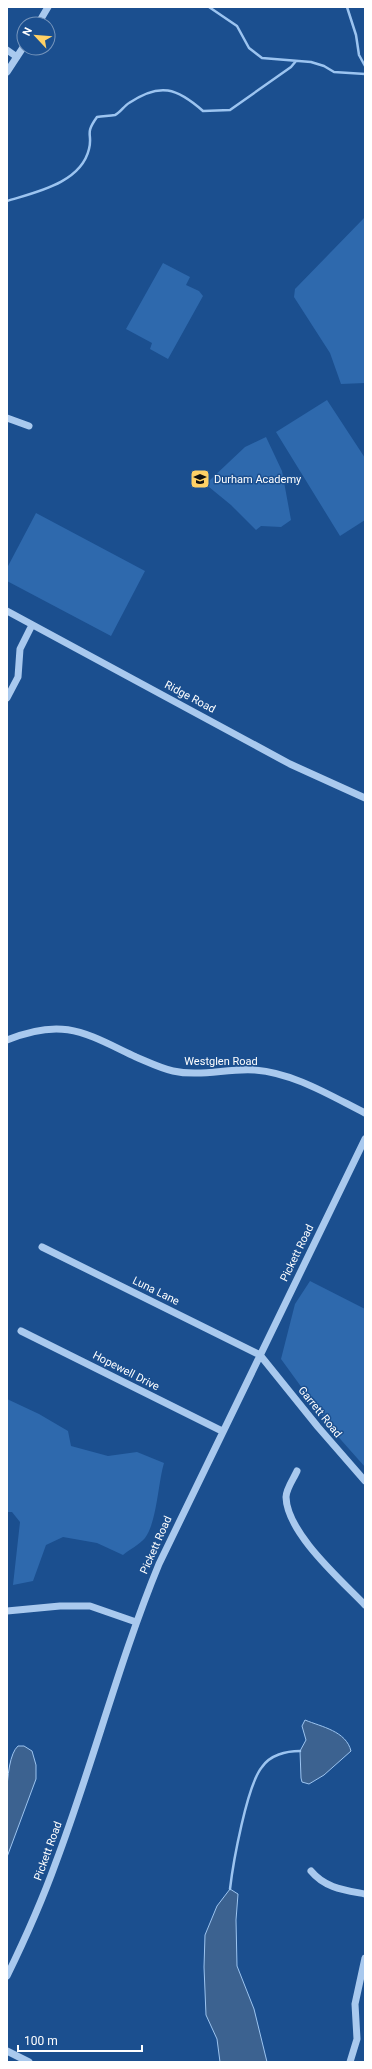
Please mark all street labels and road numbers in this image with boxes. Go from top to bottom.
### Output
street label: Ridge Road [162,678,218,716]
street label: Westglen Road [184,1055,258,1068]
street label: Pickett Road [278,1222,316,1284]
street label: Luna Lane [131,1274,182,1308]
street label: Hopewell Drive [91,1349,162,1393]
street label: Garrett Road [295,1384,345,1440]
street label: Pickett Road [137,1514,175,1576]
street label: Pickett Road [31,1820,65,1882]

